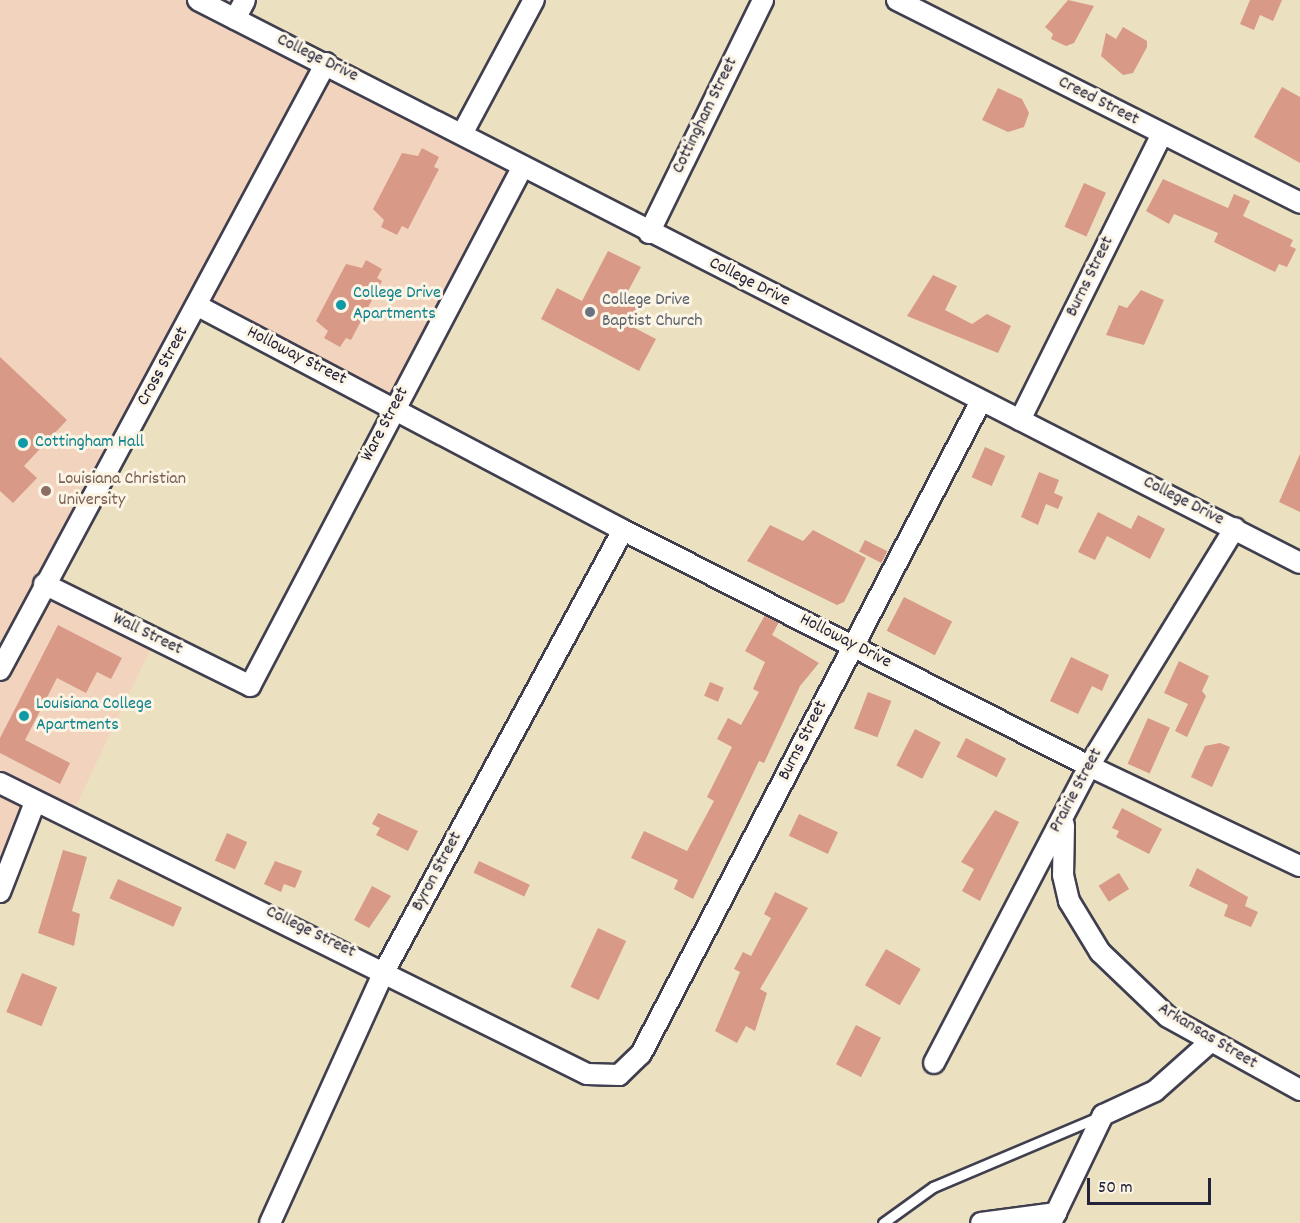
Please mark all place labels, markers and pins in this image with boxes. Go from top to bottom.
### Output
place label: College Drive Apartments [353,284,441,326]
place label: College Drive Baptist Church [602,291,703,334]
marker: College Drive Apartments [334,298,348,312]
marker: College Drive Baptist Church [583,305,597,319]
place label: Cottingham Hall [35,432,144,454]
marker: Cottingham Hall [16,436,30,450]
place label: Louisiana Christian University [58,470,186,512]
marker: Louisiana Christian University [39,484,53,498]
place label: Louisiana College Apartments [36,695,152,738]
marker: Louisiana College Apartments [17,709,31,723]

